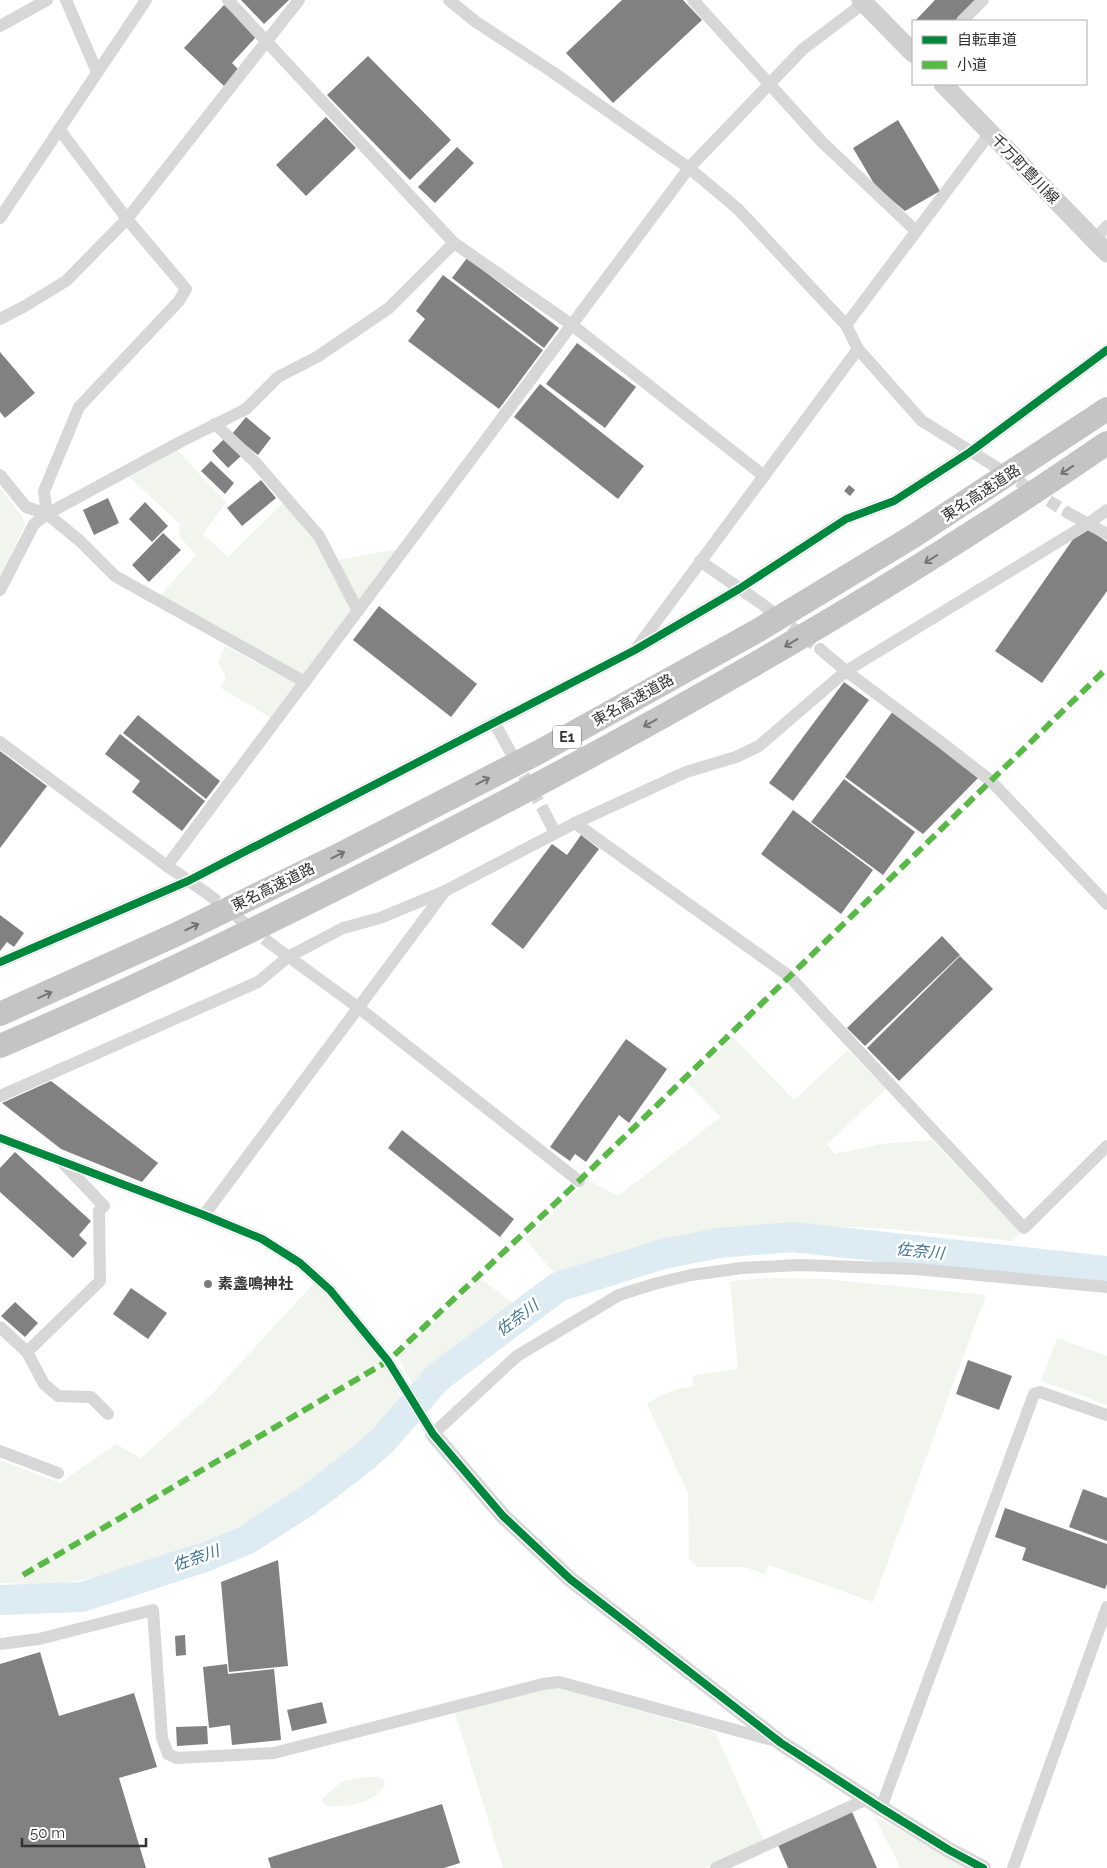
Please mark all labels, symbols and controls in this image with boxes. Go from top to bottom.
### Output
legend [912,20,1087,85]
text: 自転車道 [957,31,1017,49]
text: 小道 [957,56,987,74]
street label: 千万町豊川線 [987,130,1063,208]
street label: 東名高速道路 [938,461,1024,525]
one-way arrow [1060,466,1074,476]
one-way arrow [924,554,938,564]
one-way arrow [785,638,799,648]
street label: 東名高速道路 [589,670,677,730]
one-way arrow [643,719,658,728]
road number: E1 [553,726,581,749]
one-way arrow [475,776,490,785]
one-way arrow [330,850,345,859]
street label: 東名高速道路 [229,859,317,915]
one-way arrow [184,922,199,931]
one-way arrow [37,989,52,999]
water label: 佐奈川 [895,1239,947,1263]
place label: 素盞鳴神社 [218,1275,293,1293]
marker: 素盞鳴神社 [202,1278,214,1290]
water label: 佐奈川 [492,1295,543,1340]
water label: 佐奈川 [170,1541,224,1575]
scale bar [22,1816,146,1848]
text: 50 m [30,1824,65,1842]

